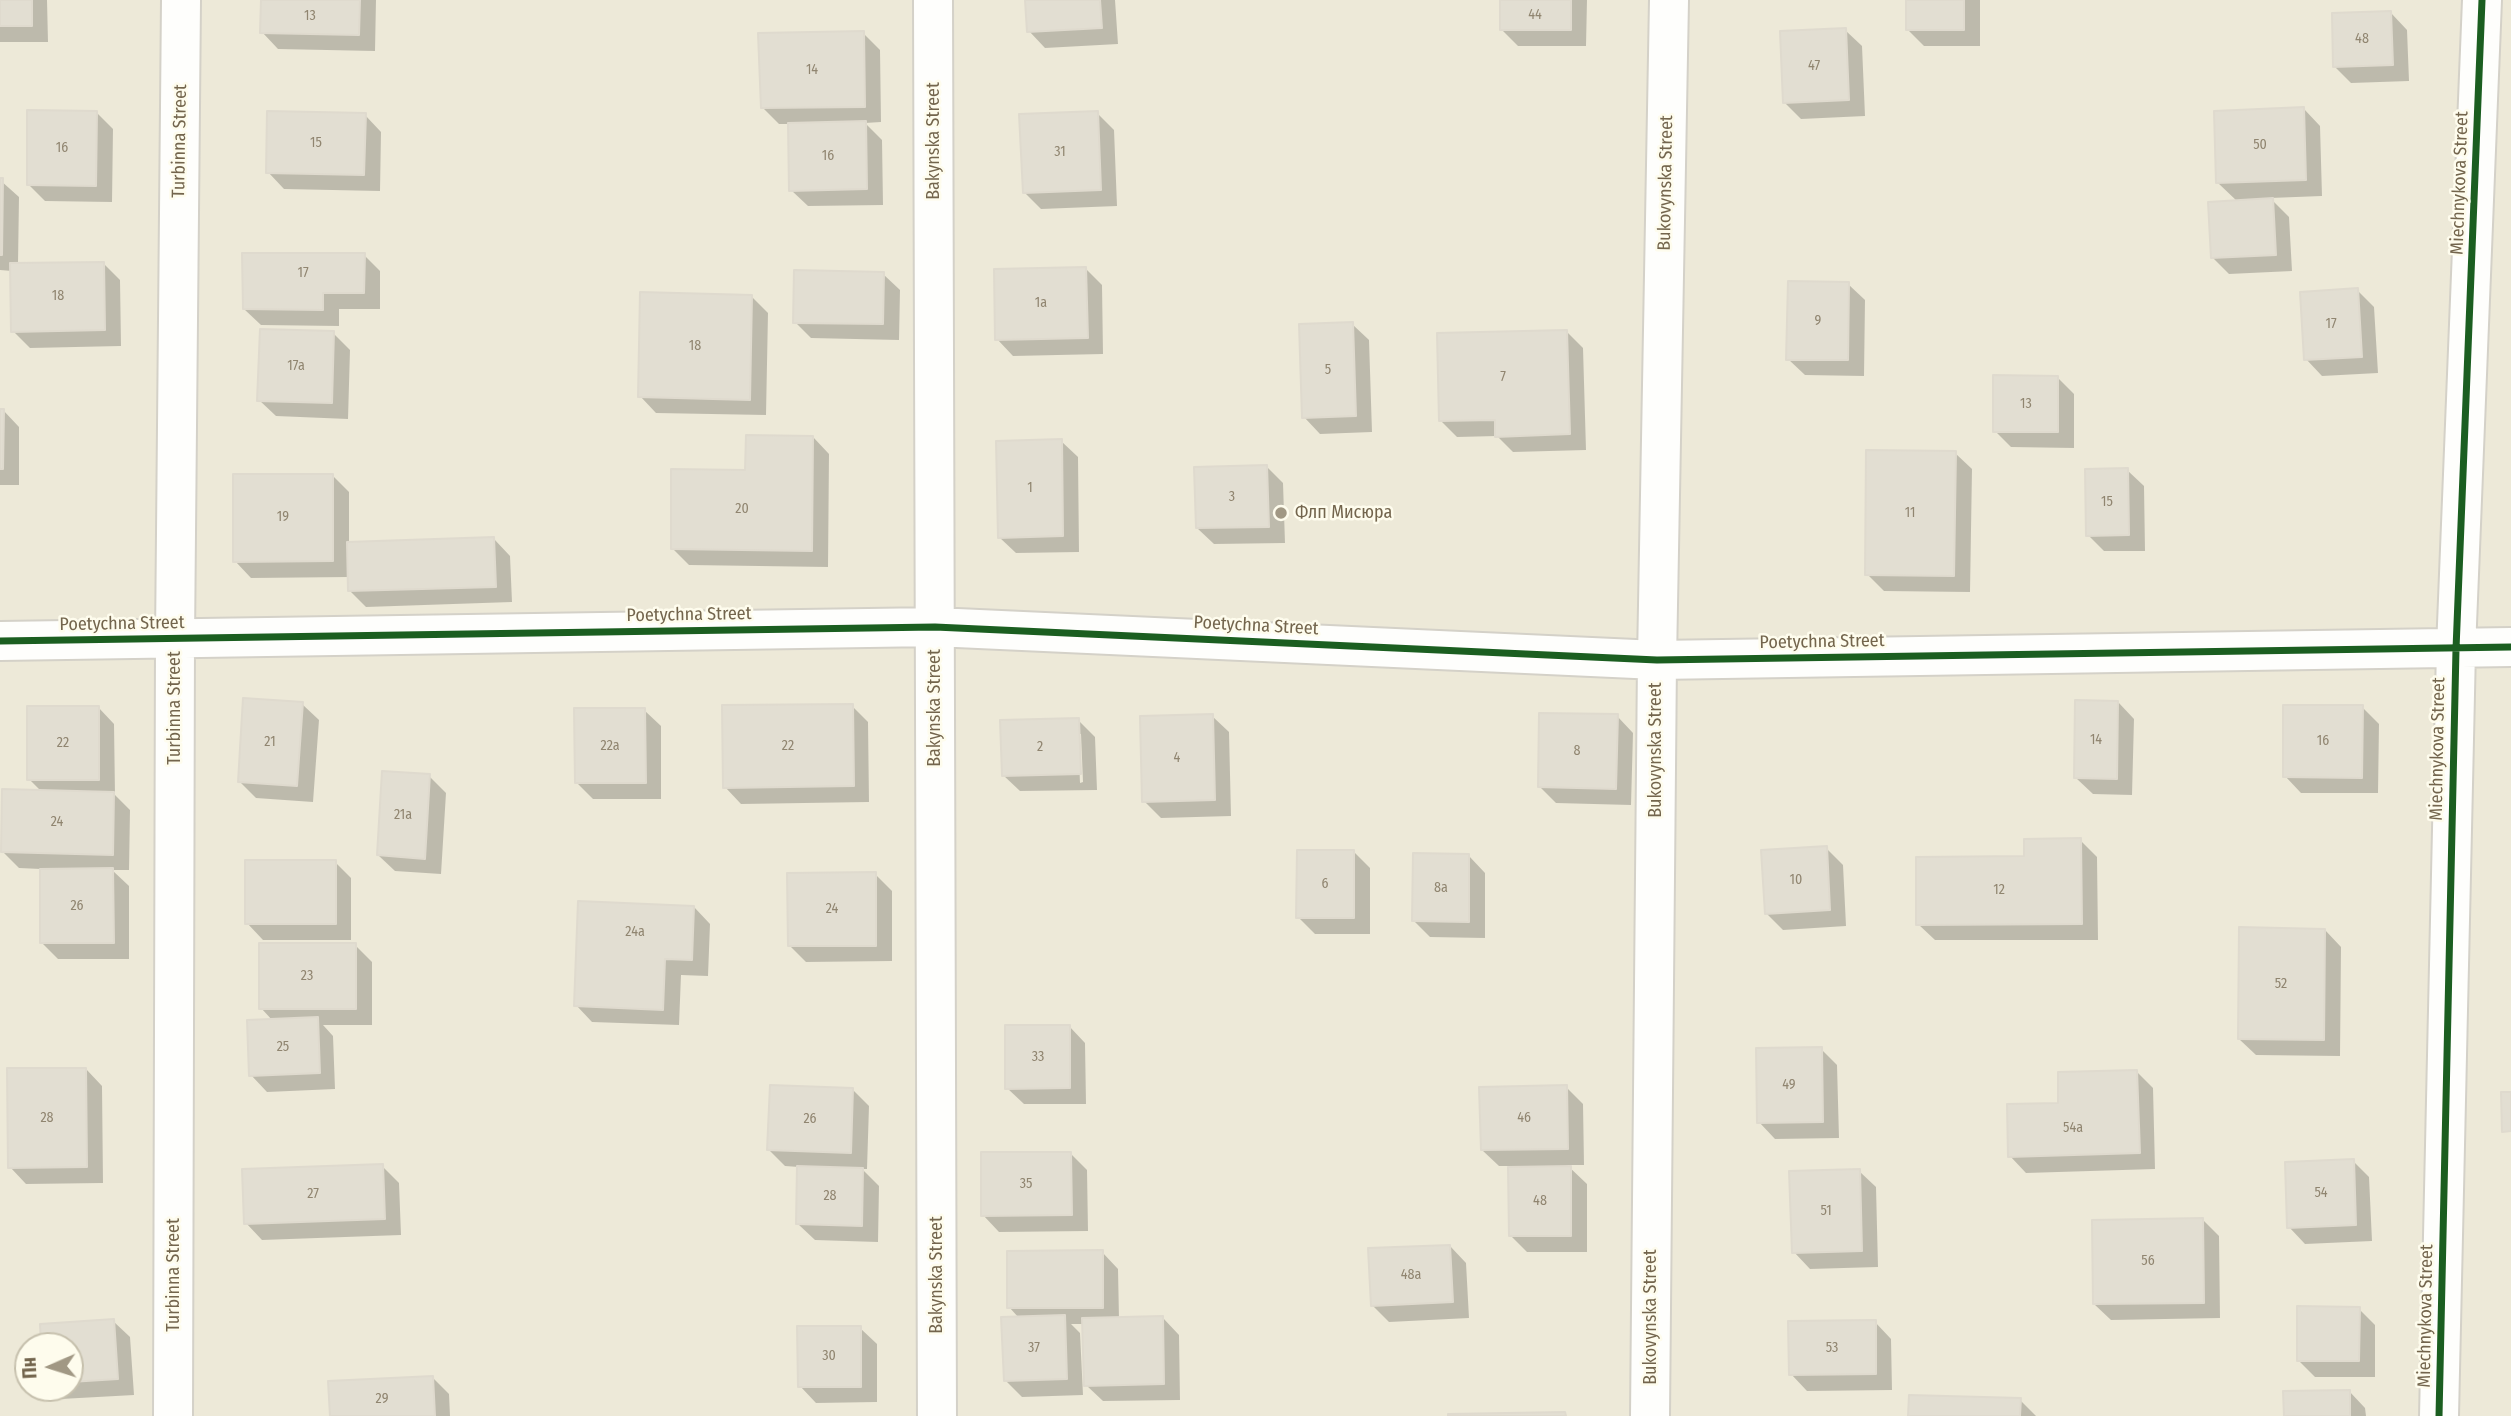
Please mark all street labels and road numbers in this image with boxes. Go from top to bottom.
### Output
street label: Bakynska Street [923,82,945,200]
street label: Turbinna Street [168,84,192,198]
street label: Miechnykova Street [2447,111,2473,255]
street label: Bukovynska Street [1654,115,1678,251]
street label: Poetychna Street [626,603,752,627]
street label: Poetychna Street [59,612,185,636]
street label: Poetychna Street [1193,612,1319,640]
street label: Poetychna Street [1759,630,1885,654]
street label: Bakynska Street [924,649,946,767]
street label: Turbinna Street [164,651,186,765]
street label: Miechnykova Street [2426,677,2450,821]
street label: Bukovynska Street [1645,682,1667,818]
street label: Bakynska Street [926,1216,948,1334]
street label: Turbinna Street [163,1218,185,1332]
street label: Miechnykova Street [2414,1244,2438,1388]
street label: Bukovynska Street [1640,1249,1662,1385]

